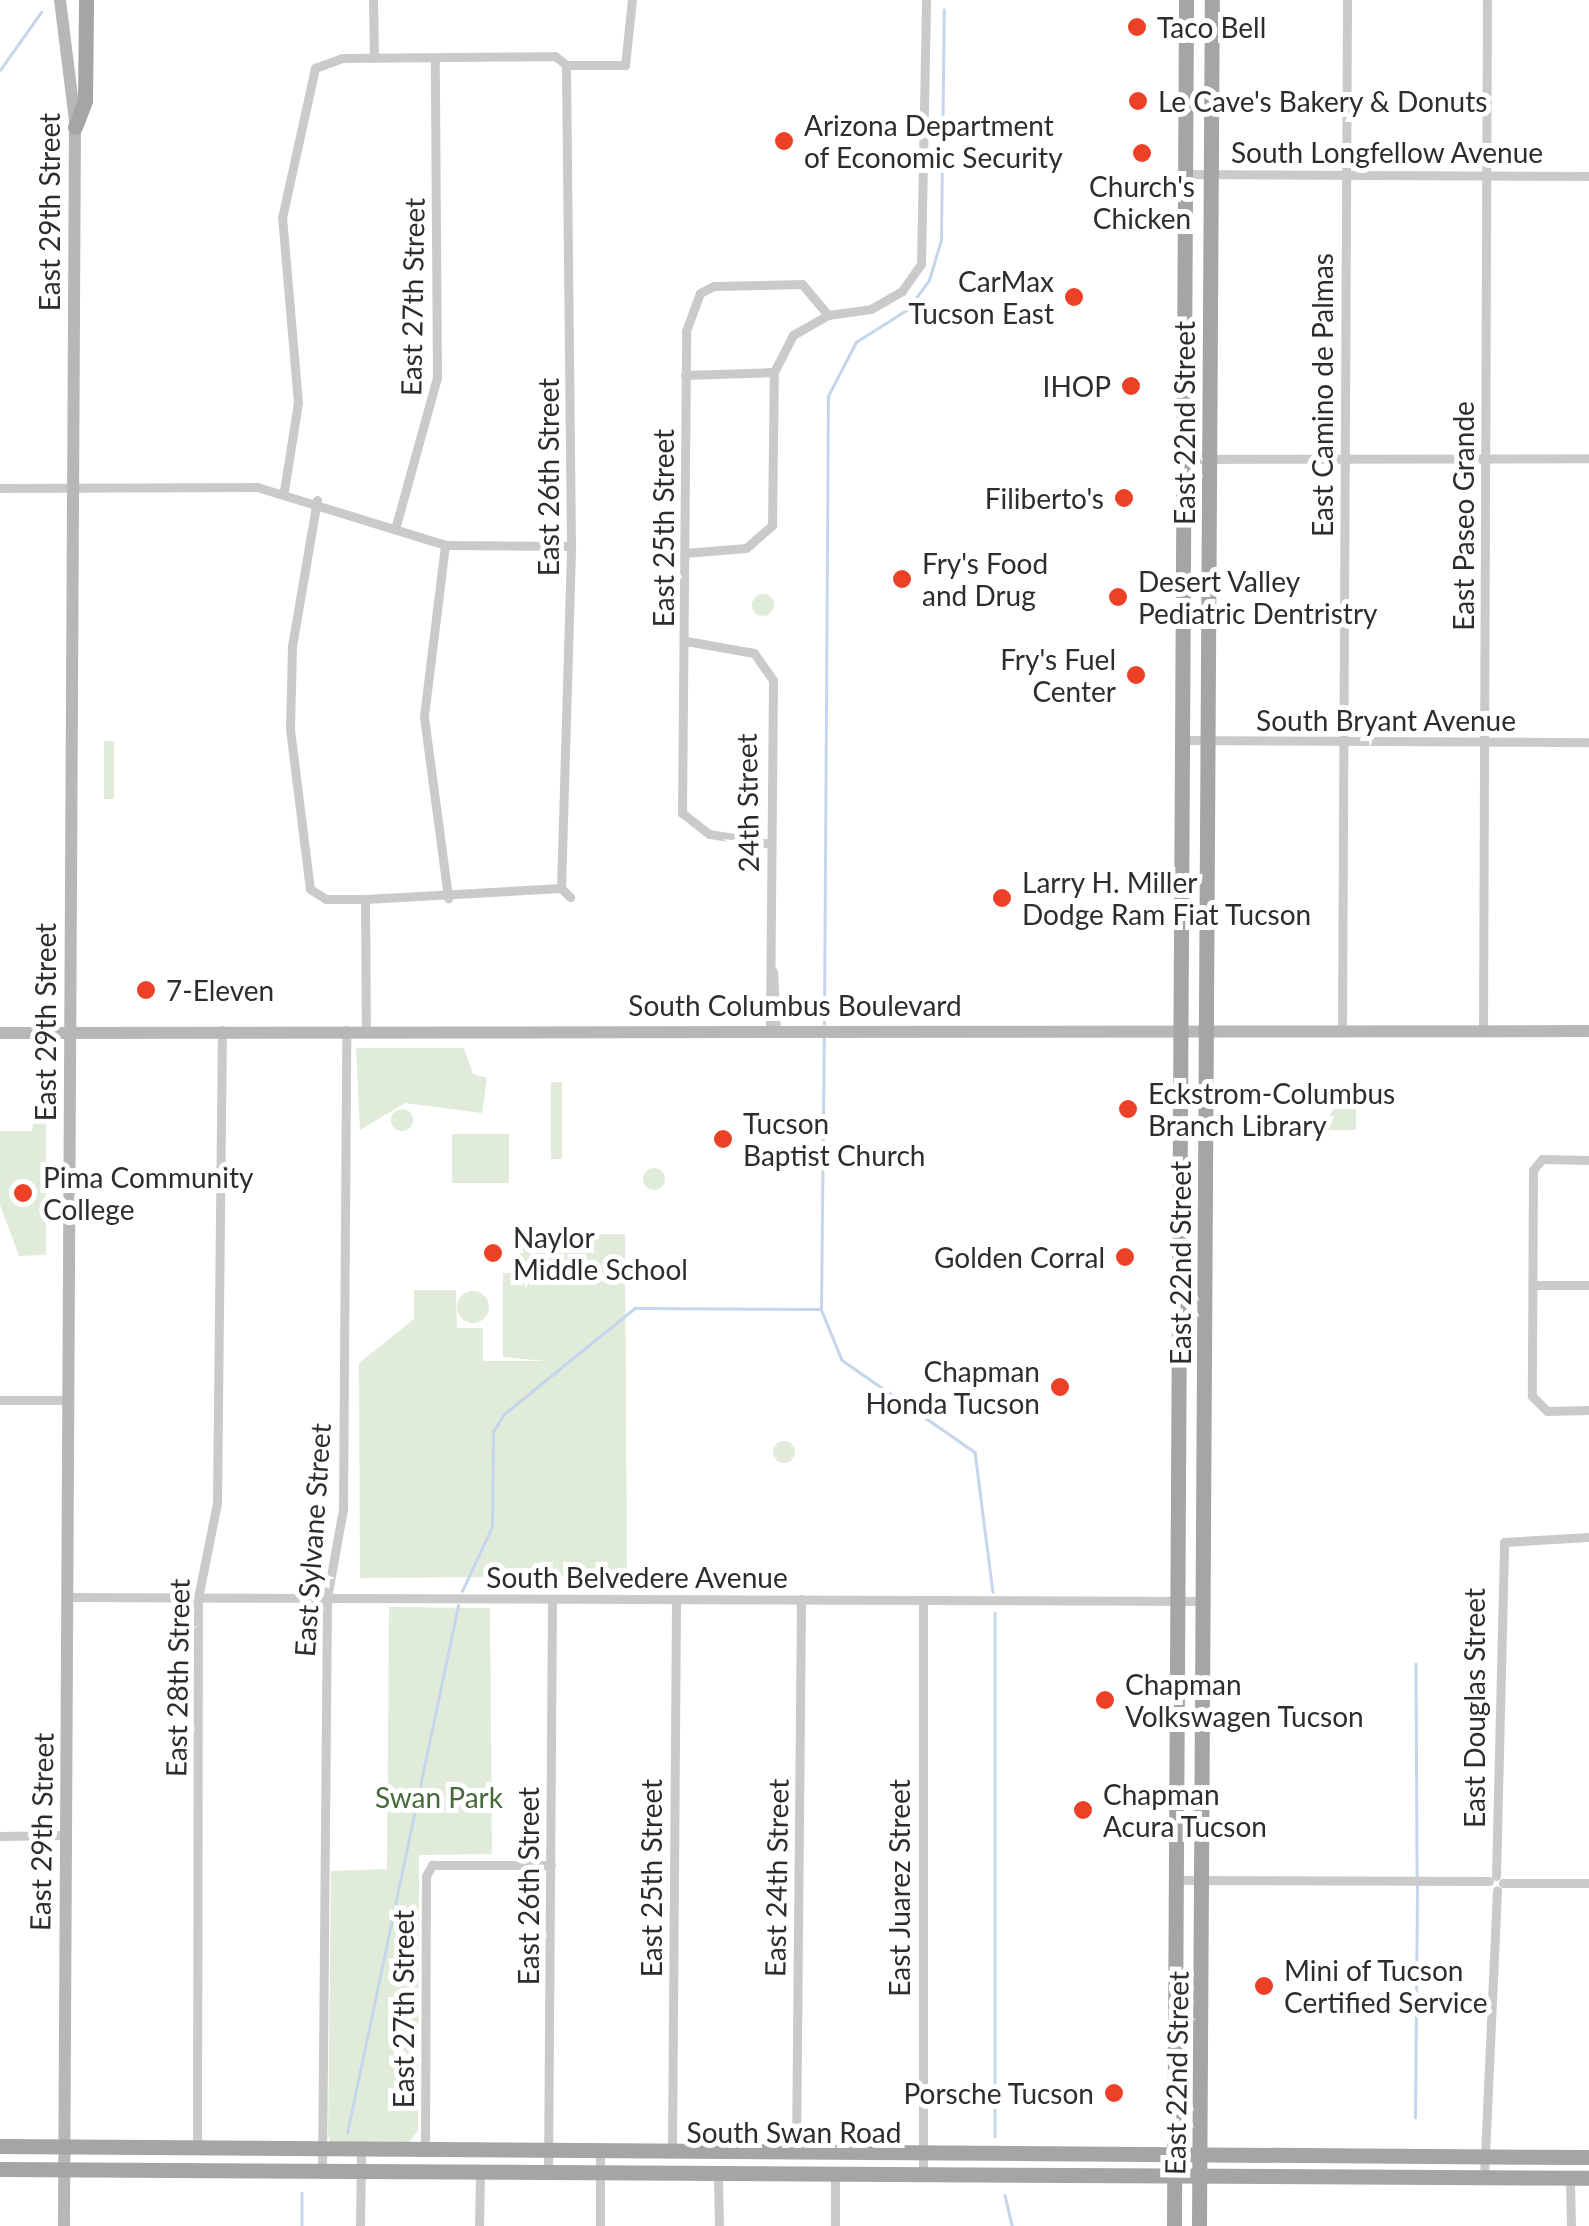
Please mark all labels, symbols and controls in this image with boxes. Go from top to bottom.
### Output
place label: Taco Bell [1157,10,1266,44]
marker: Taco Bell [1126,16,1148,38]
place label: Le Cave's Bakery & Donuts [1158,84,1488,118]
marker: Le Cave's Bakery & Donuts [1127,90,1149,112]
place label: Arizona Department of Economic Security [804,108,1063,174]
street label: East 29th Street [32,113,66,311]
marker: Arizona Department of Economic Security [773,130,795,152]
street label: South Longfellow Avenue [1230,135,1544,169]
marker: Church's Chicken [1131,142,1153,164]
place label: Church's Chicken [1089,169,1195,235]
street label: East 27th Street [393,198,431,396]
street label: East Camino de Palmas [1305,253,1339,537]
place label: CarMax Tucson East [909,264,1054,330]
marker: CarMax Tucson East [1063,286,1085,308]
street label: East 22nd Street [1167,321,1201,525]
place label: IHOP [1043,369,1111,403]
marker: IHOP [1120,375,1142,397]
street label: East 26th Street [531,378,565,576]
street label: East Paseo Grande [1446,401,1480,631]
street label: East 25th Street [646,429,680,627]
place label: Filiberto's [985,481,1104,515]
marker: Filiberto's [1113,487,1135,509]
place label: Fry's Food and Drug [922,546,1048,612]
place label: Desert Valley Pediatric Dentristry [1138,564,1378,630]
marker: Fry's Food and Drug [891,568,913,590]
marker: Desert Valley Pediatric Dentristry [1107,586,1129,608]
place label: Fry's Fuel Center [1000,642,1116,708]
marker: Fry's Fuel Center [1125,664,1147,686]
street label: South Bryant Avenue [1256,703,1516,737]
street label: 24th Street [729,733,765,873]
place label: Larry H. Miller Dodge Ram Fiat Tucson [1022,865,1312,931]
marker: Larry H. Miller Dodge Ram Fiat Tucson [991,887,1013,909]
street label: East 29th Street [28,923,62,1121]
place label: 7-Eleven [166,973,274,1007]
marker: 7-Eleven [135,979,157,1001]
street label: South Columbus Boulevard [628,988,962,1022]
place label: Eckstrom-Columbus Branch Library [1148,1076,1395,1142]
marker: Eckstrom-Columbus Branch Library [1117,1098,1139,1120]
place label: Tucson Baptist Church [743,1106,925,1172]
marker: Tucson Baptist Church [712,1128,734,1150]
place label: Pima Community College [43,1160,253,1226]
street label: East 22nd Street [1163,1161,1197,1365]
marker: Pima Community College [12,1182,34,1204]
place label: Naylor Middle School [513,1220,688,1286]
place label: Golden Corral [934,1240,1105,1274]
marker: Naylor Middle School [482,1242,504,1264]
marker: Golden Corral [1114,1246,1136,1268]
place label: Chapman Honda Tucson [865,1354,1040,1420]
marker: Chapman Honda Tucson [1049,1376,1071,1398]
street label: East Sylvane Street [287,1422,337,1658]
street label: South Belvedere Avenue [486,1560,788,1594]
street label: East 28th Street [158,1579,196,1777]
street label: East Douglas Street [1457,1588,1491,1828]
place label: Chapman Volkswagen Tucson [1125,1667,1365,1733]
marker: Chapman Volkswagen Tucson [1094,1689,1116,1711]
street label: East 29th Street [22,1733,60,1931]
place label: Chapman Acura Tucson [1103,1777,1268,1843]
street label: East 25th Street [634,1779,668,1977]
street label: East 24th Street [757,1779,795,1977]
street label: East Juarez Street [882,1779,916,1997]
park label: Swan Park [375,1780,503,1814]
street label: East 26th Street [511,1787,545,1985]
marker: Chapman Acura Tucson [1072,1799,1094,1821]
street label: East 27th Street [386,1910,420,2108]
place label: Mini of Tucson Certified Service [1284,1953,1487,2019]
street label: East 22nd Street [1157,1971,1195,2175]
marker: Mini of Tucson Certified Service [1253,1975,1275,1997]
place label: Porsche Tucson [903,2076,1094,2110]
marker: Porsche Tucson [1103,2082,1125,2104]
street label: South Swan Road [687,2115,901,2149]

